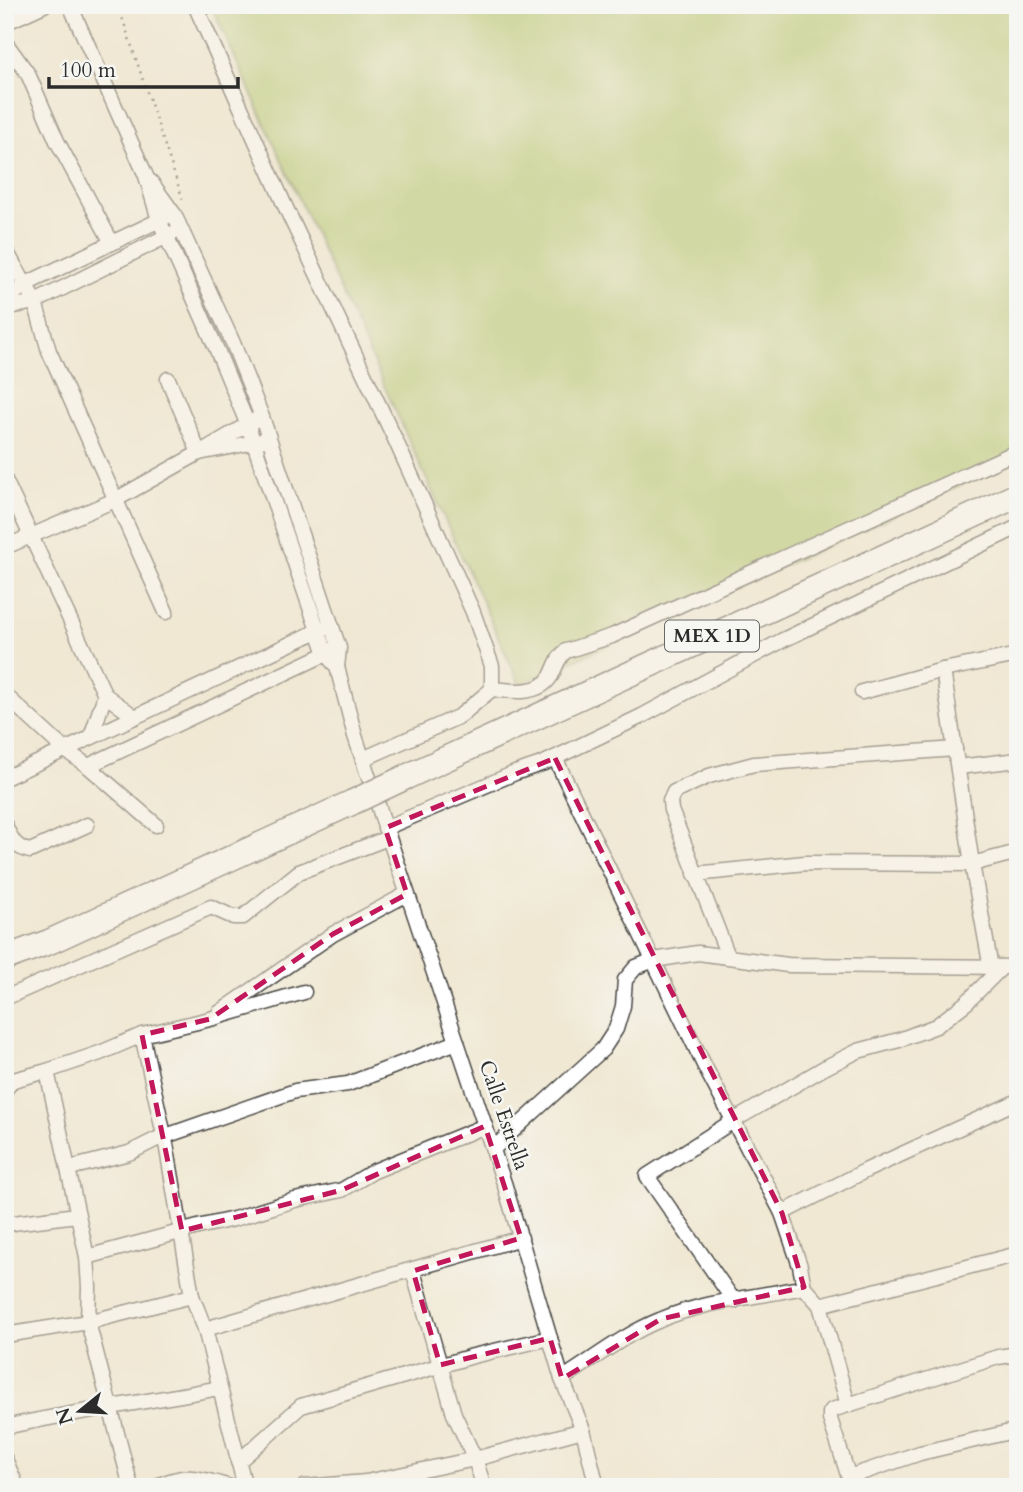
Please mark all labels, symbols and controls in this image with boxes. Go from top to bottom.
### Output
scale bar [49,46,238,90]
text: 100 m [60,56,116,85]
road number: MEX 1D [665,621,759,652]
street label: Calle Estrella [472,1056,536,1174]
north arrow [46,1376,116,1446]
text: N [50,1404,80,1428]

